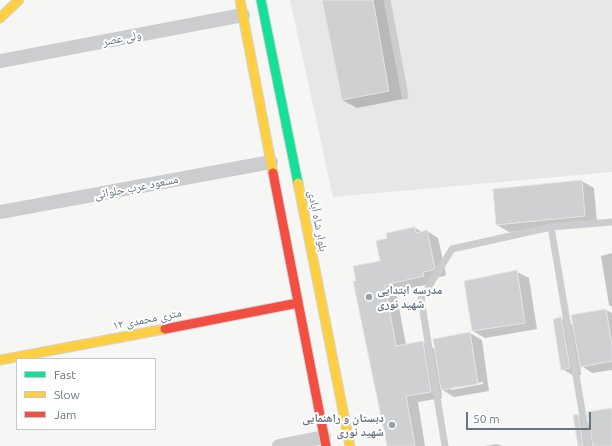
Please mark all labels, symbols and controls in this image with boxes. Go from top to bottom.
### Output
street label: ولی عصر [101,27,143,49]
street label: مسعود عرب حلوائی [93,172,179,202]
street label: بلوار شاه آبادی [305,189,331,253]
place label: مدرسه ابتدایی شهید نوری [377,283,443,311]
marker: مدرسه ابتدایی شهید نوری [364,292,374,302]
street label: ۱۲ متری محمدی [111,305,183,333]
legend [16,358,156,430]
text: Fast [54,368,76,381]
text: Slow [54,388,80,401]
scale bar [468,404,593,430]
text: Jam [54,408,76,421]
place label: دبستان و راهنمایی شهید نوری [302,411,384,439]
text: 50 m [473,412,500,425]
marker: دبستان و راهنمایی شهید نوری [387,420,397,430]

